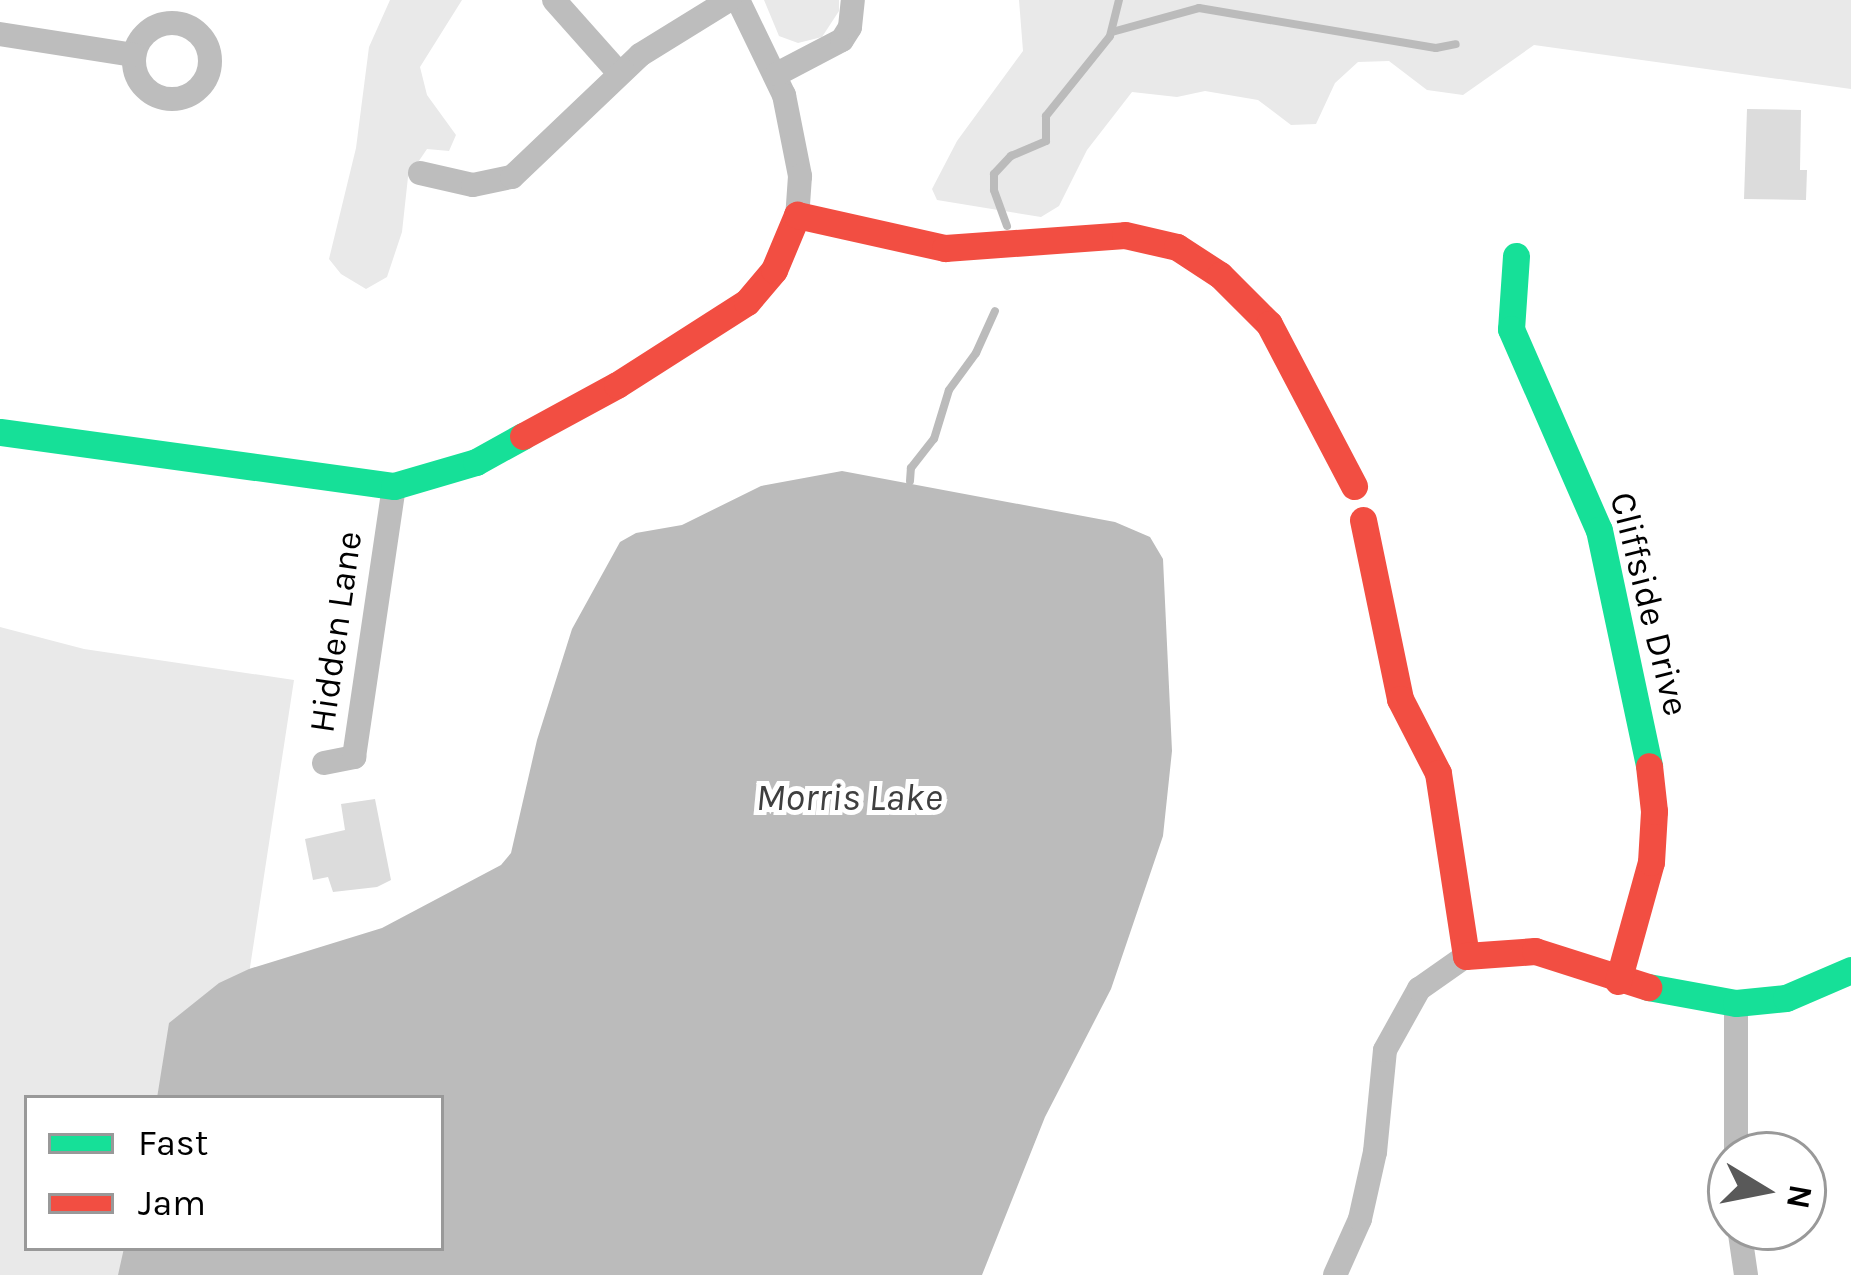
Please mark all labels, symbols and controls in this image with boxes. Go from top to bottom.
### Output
street label: Cliffside Drive [1600,488,1698,720]
street label: Hidden Lane [300,528,372,736]
water label: Morris Lake [756,774,942,820]
legend [24,1095,444,1251]
text: Fast [138,1122,208,1164]
north arrow [1707,1131,1827,1251]
text: Jam [138,1182,206,1224]
text: N [1779,1182,1820,1212]

